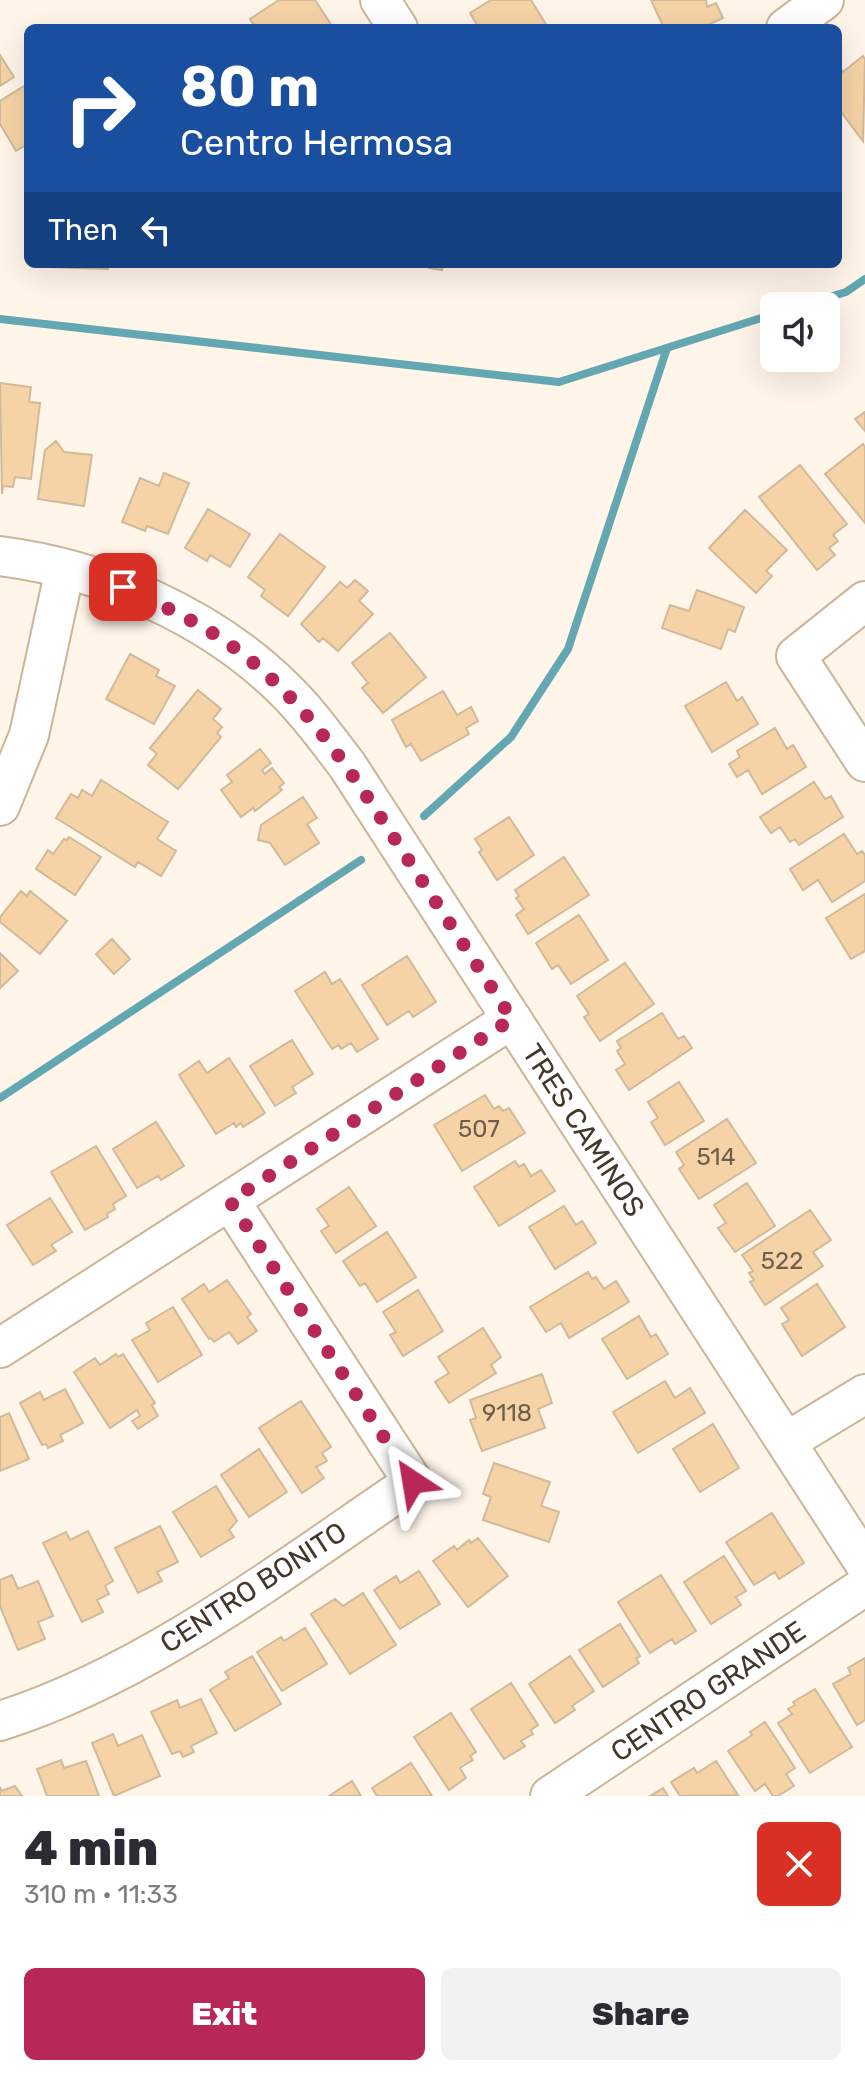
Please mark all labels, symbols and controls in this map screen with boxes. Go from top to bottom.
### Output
text: 80 m [180,54,319,120]
icon: right [48,56,152,160]
text: Centro Hermosa [180,121,453,164]
icon: left [134,208,178,252]
text: Then [48,212,118,248]
map controls [760,292,840,372]
button: sound [760,292,840,372]
pin [89,553,157,621]
icon: arrive [101,565,145,609]
street label: TRES CAMINOS [516,1038,652,1223]
house number: 507 [458,1115,500,1143]
house number: 514 [696,1143,736,1171]
house number: 522 [761,1247,803,1275]
house number: 9118 [482,1399,532,1427]
position arrow [371,1440,455,1524]
street label: CENTRO BONITO [154,1515,352,1660]
street label: CENTRO GRANDE [605,1614,812,1769]
text: 4 min [24,1820,158,1877]
button: close [757,1822,841,1906]
text: 310 m · 11:33 [24,1879,178,1910]
button: Exit [24,1968,425,2060]
button: Share [441,1968,841,2060]

